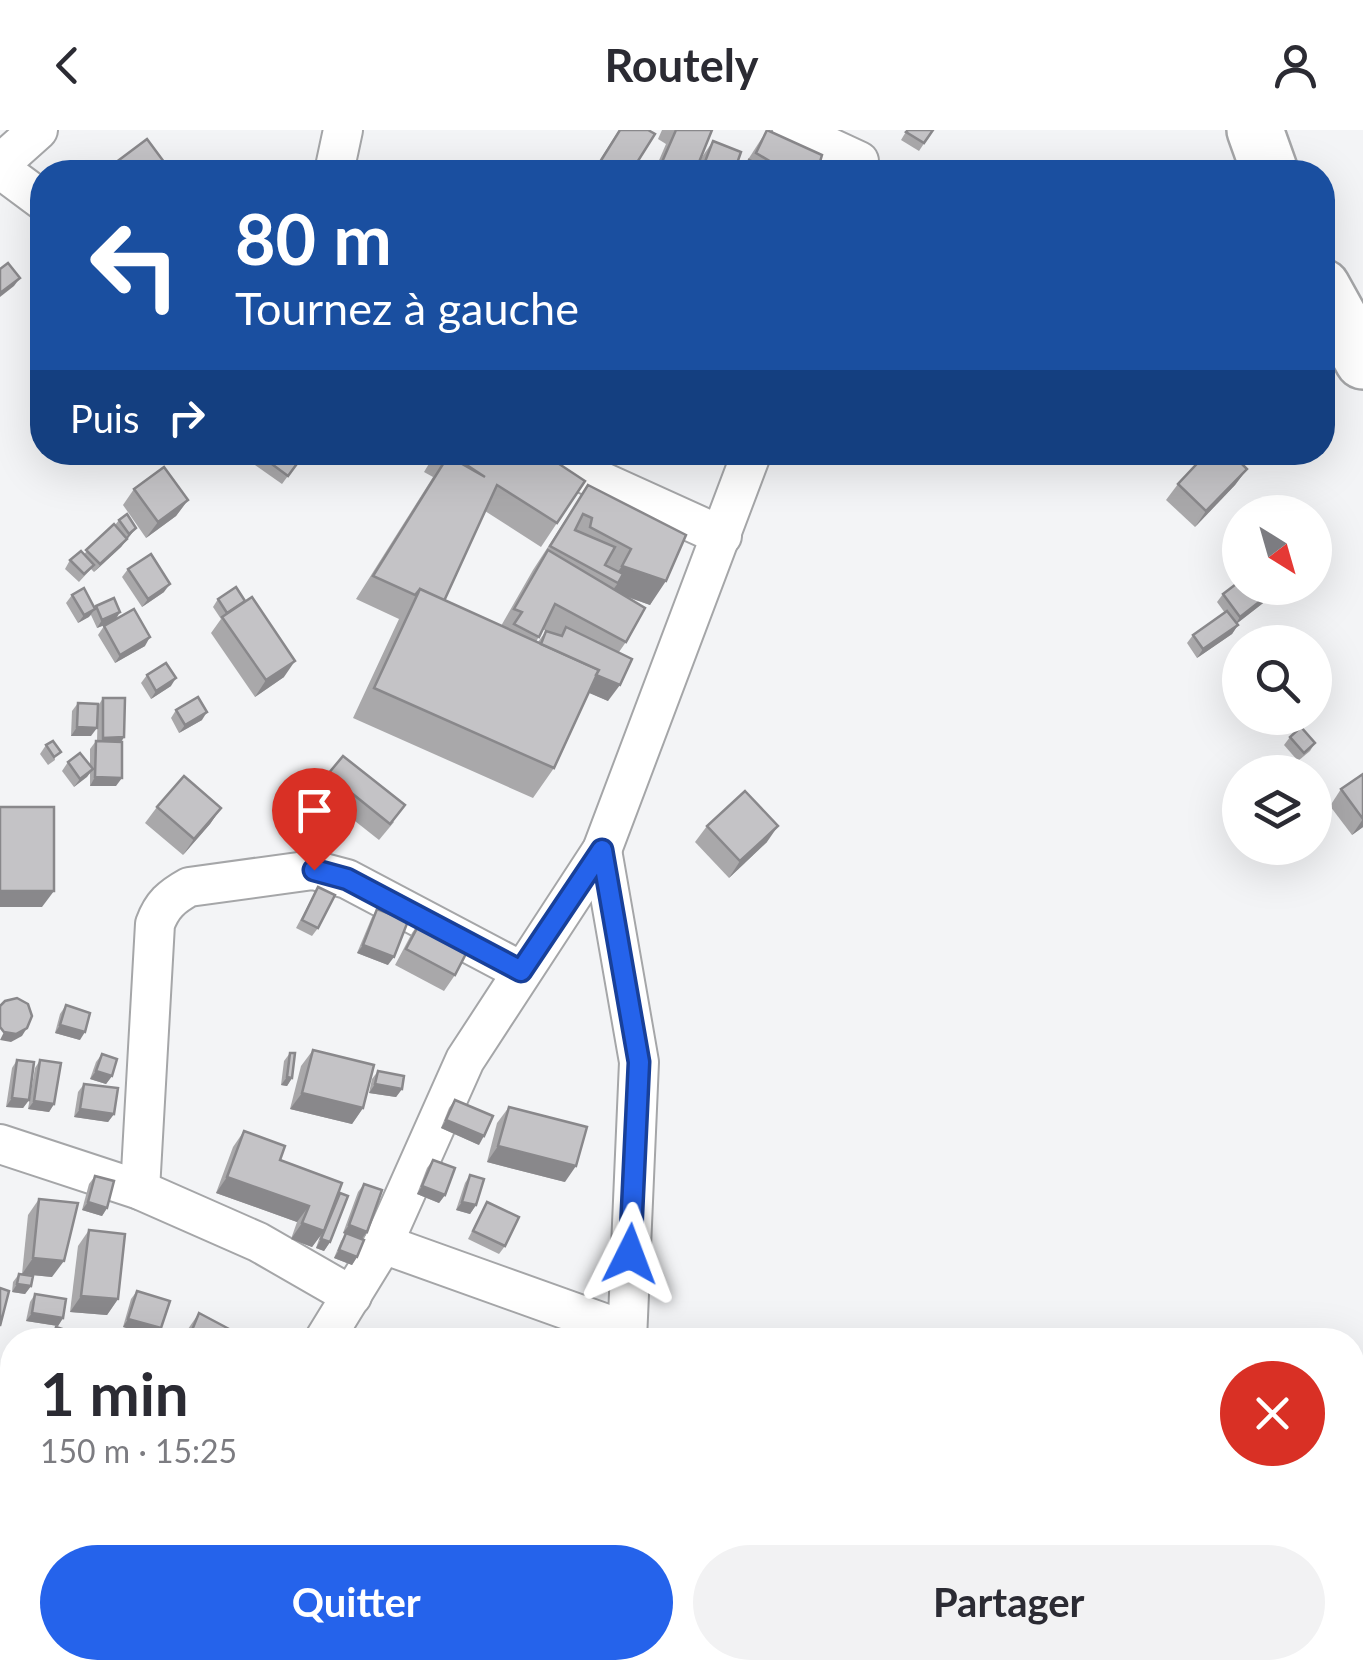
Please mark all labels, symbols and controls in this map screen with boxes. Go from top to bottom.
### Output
icon: back [40,38,95,93]
text: Routely [604,38,759,92]
icon: person [1268,38,1323,93]
text: 80 m [235,196,392,280]
icon: left [70,200,200,330]
text: Tournez à gauche [235,281,579,335]
icon: right [159,390,214,445]
text: Puis [70,395,139,441]
north arrow [1222,495,1332,605]
map controls [1222,495,1332,865]
button: search [1222,625,1332,735]
button: layers [1222,755,1332,865]
pin [272,768,357,871]
icon: arrive [287,783,342,838]
position arrow [578,1202,682,1306]
text: 1 min [40,1357,189,1429]
button: close [1220,1361,1325,1466]
text: 150 m · 15:25 [40,1431,237,1470]
button: Quitter [40,1545,673,1660]
button: Partager [693,1545,1325,1660]

